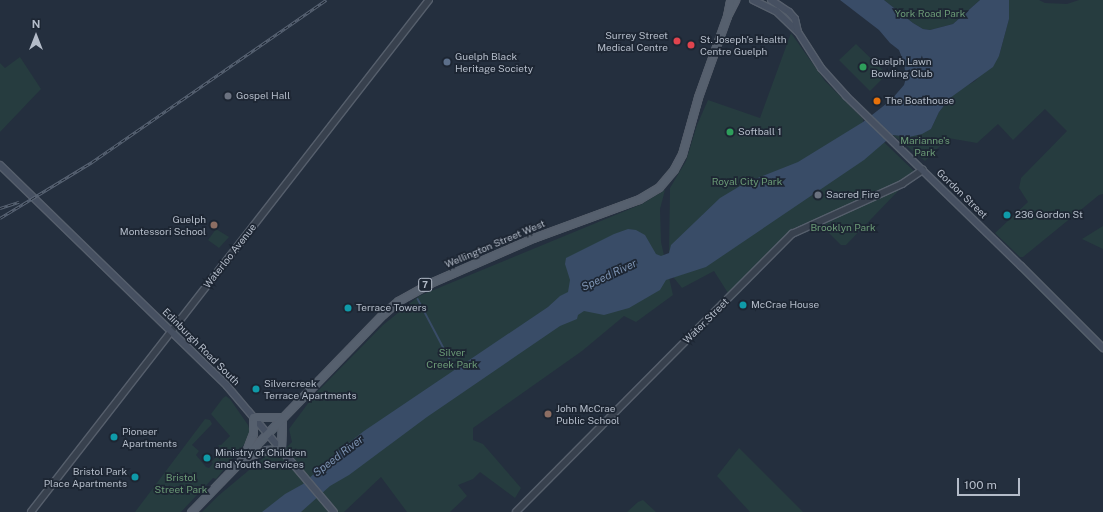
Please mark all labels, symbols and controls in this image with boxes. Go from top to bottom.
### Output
park label: York Road Park [895,8,965,20]
north arrow [16,16,56,56]
text: N [32,18,40,30]
place label: Surrey Street Medical Centre [597,29,668,52]
place label: St. Joseph's Health Centre Guelph [700,33,787,56]
marker: Surrey Street Medical Centre [671,35,683,47]
marker: St. Joseph's Health Centre Guelph [685,39,697,51]
place label: Guelph Black Heritage Society [455,50,533,74]
place label: Guelph Lawn Bowling Club [871,55,933,78]
marker: Guelph Black Heritage Society [442,57,452,67]
marker: Guelph Lawn Bowling Club [858,62,868,72]
place label: Gospel Hall [236,90,290,102]
marker: Gospel Hall [223,91,233,101]
place label: The Boathouse [885,95,954,107]
marker: The Boathouse [872,96,882,106]
place label: Softball 1 [738,126,782,138]
marker: Softball 1 [725,127,735,137]
park label: Marianne's Park [900,134,950,158]
street label: Gordon Street [934,167,990,221]
park label: Royal City Park [712,176,782,188]
place label: Sacred Fire [826,189,879,201]
marker: Sacred Fire [813,190,823,200]
place label: 236 Gordon St [1015,209,1083,221]
marker: 236 Gordon St [1002,210,1012,220]
place label: Guelph Montessori School [120,213,206,236]
street label: Wellington Street West [443,217,547,271]
marker: Guelph Montessori School [209,220,219,230]
street label: Waterloo Avenue [201,221,259,291]
park label: Brooklyn Park [810,222,876,234]
water label: Speed River [579,256,639,294]
road number: 7 [418,278,432,292]
street label: Water Street [681,296,731,346]
place label: McCrae House [751,299,819,311]
marker: McCrae House [738,300,748,310]
place label: Terrace Towers [356,302,427,314]
marker: Terrace Towers [343,303,353,313]
street label: Edinburgh Road South [160,306,242,388]
park label: Silver Creek Park [426,346,478,370]
place label: Silvercreek Terrace Apartments [264,377,357,400]
marker: Silvercreek Terrace Apartments [251,384,261,394]
place label: John McCrae Public School [556,402,620,426]
marker: John McCrae Public School [543,409,553,419]
place label: Pioneer Apartments [122,425,177,448]
marker: Pioneer Apartments [109,432,119,442]
water label: Speed River [310,433,366,479]
place label: Ministry of Children and Youth Services [215,446,306,470]
marker: Ministry of Children and Youth Services [202,453,212,463]
place label: Bristol Park Place Apartments [44,465,127,488]
scale bar [959,470,1022,496]
park label: Bristol Street Park [155,471,207,494]
marker: Bristol Park Place Apartments [130,472,140,482]
text: 100 m [964,478,997,492]

